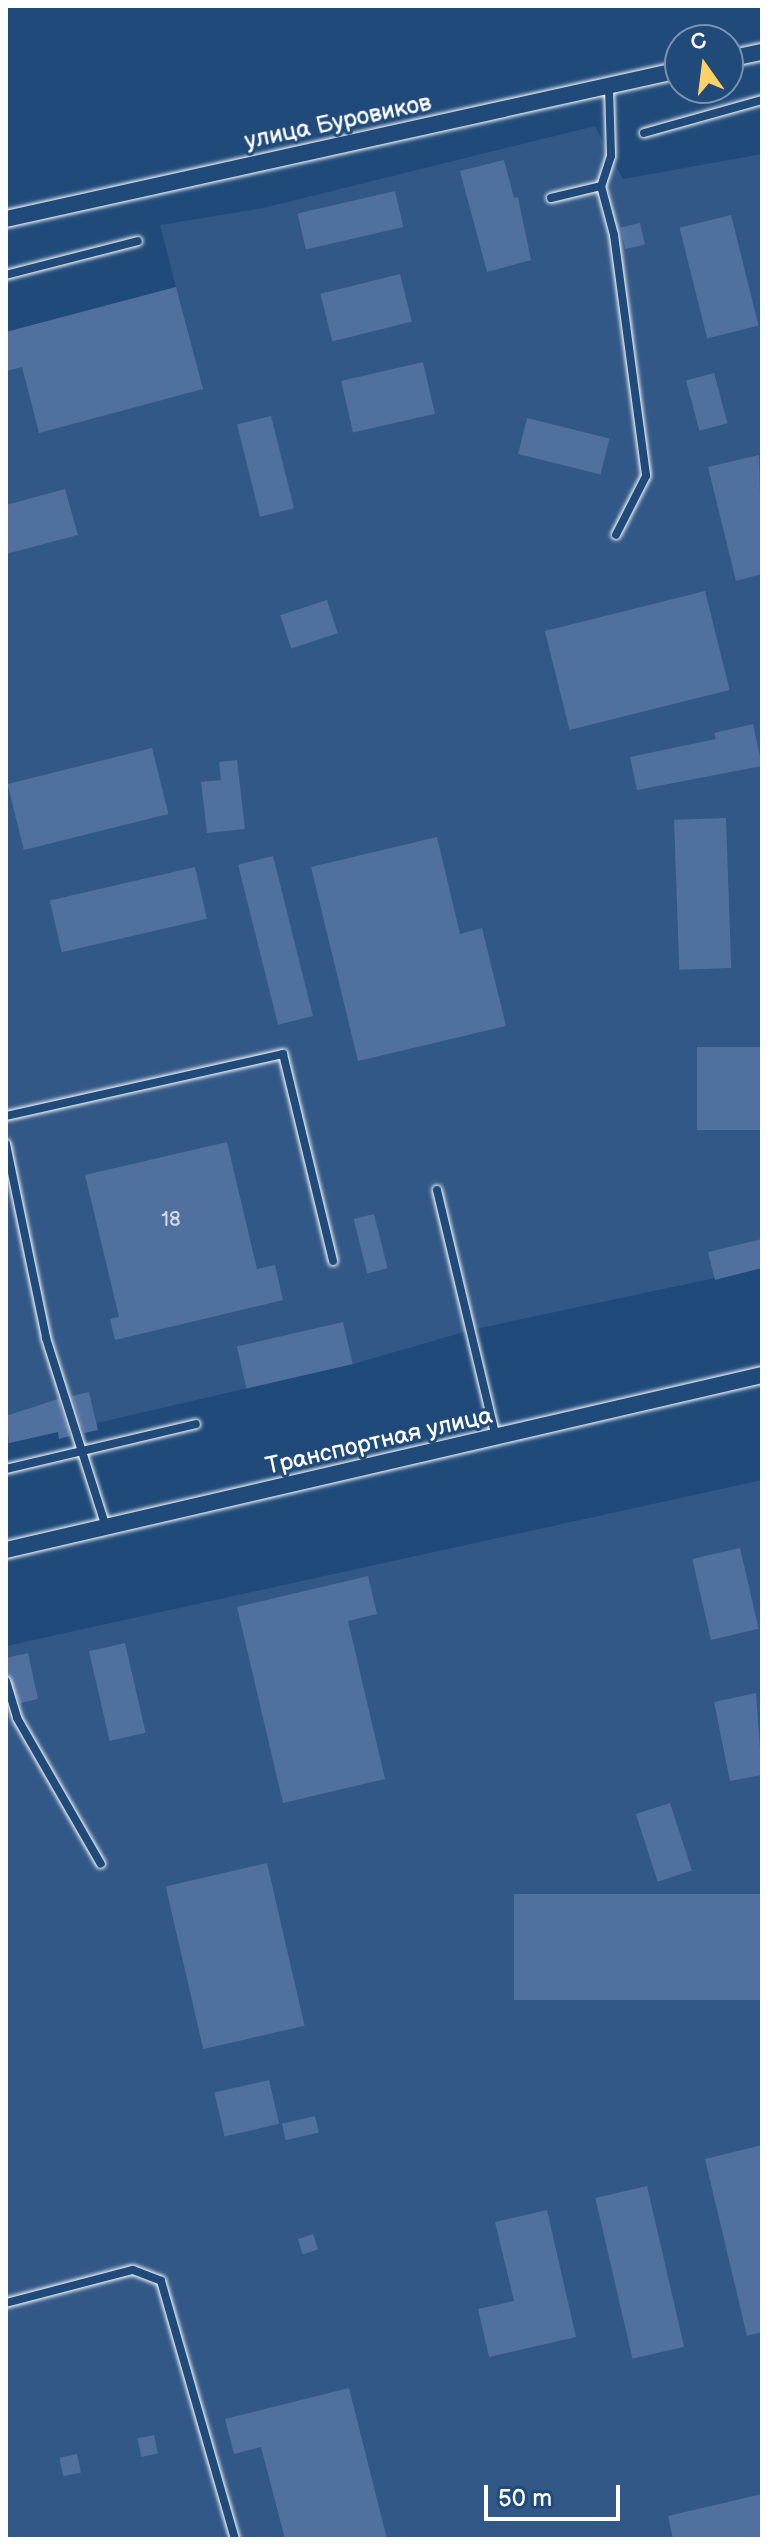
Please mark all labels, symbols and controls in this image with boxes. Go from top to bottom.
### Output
north arrow [664,24,744,104]
text: С [688,27,709,57]
street label: улица Буровиков [242,88,434,156]
house number: 18 [161,1208,181,1232]
street label: Транспортная улица [263,1401,495,1481]
scale bar [488,2469,624,2519]
text: 50 m [498,2484,552,2513]

